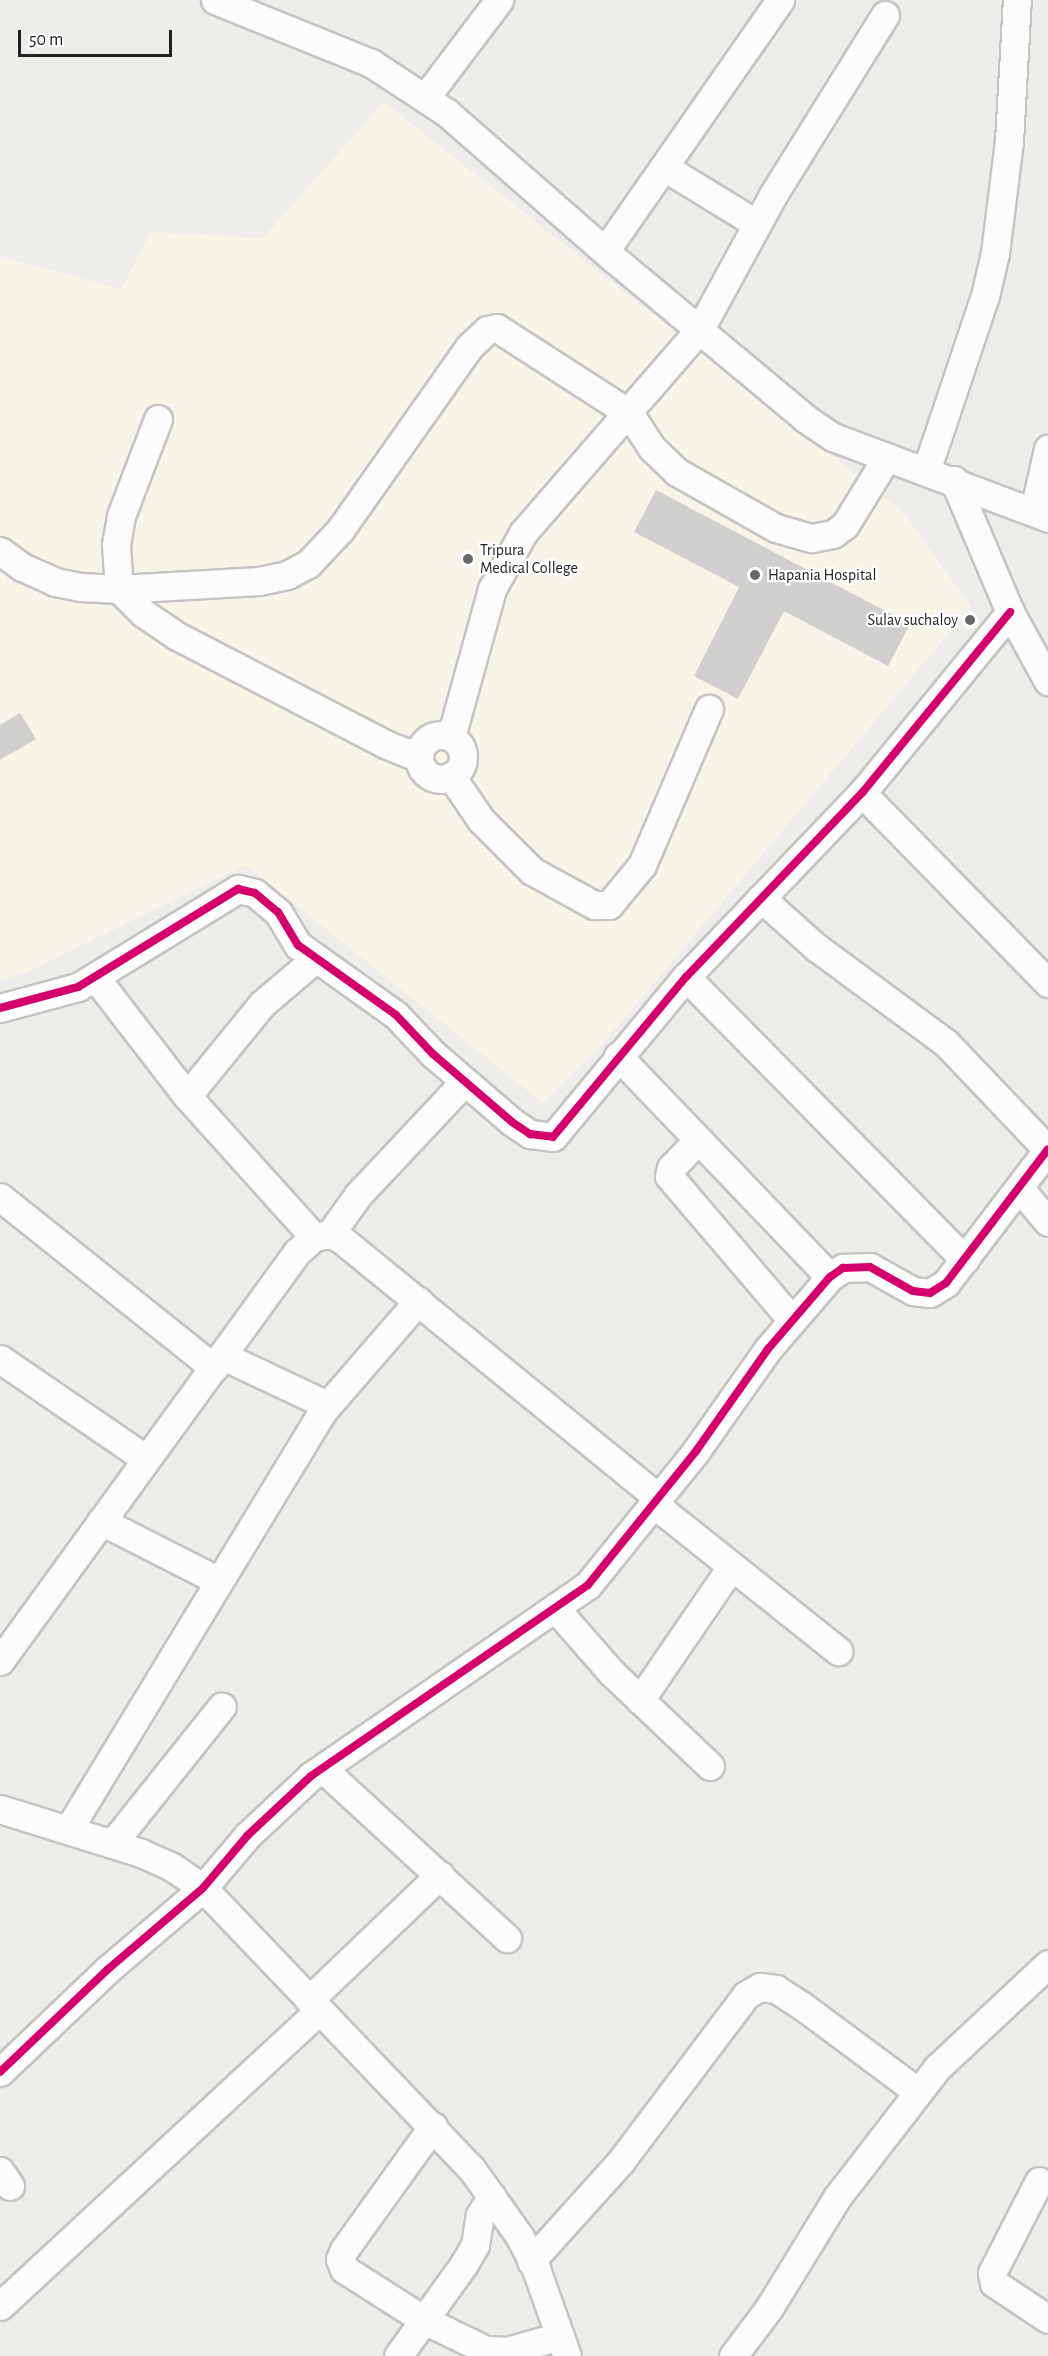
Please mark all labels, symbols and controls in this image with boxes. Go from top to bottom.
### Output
scale bar [21,18,176,56]
text: 50 m [29,31,63,49]
place label: Tripura Medical College [480,540,578,578]
marker: Tripura Medical College [461,552,475,566]
place label: Hapania Hospital [768,565,876,585]
marker: Hapania Hospital [746,566,764,584]
place label: Sulav suchaloy [867,610,958,630]
marker: Sulav suchaloy [963,613,977,627]

